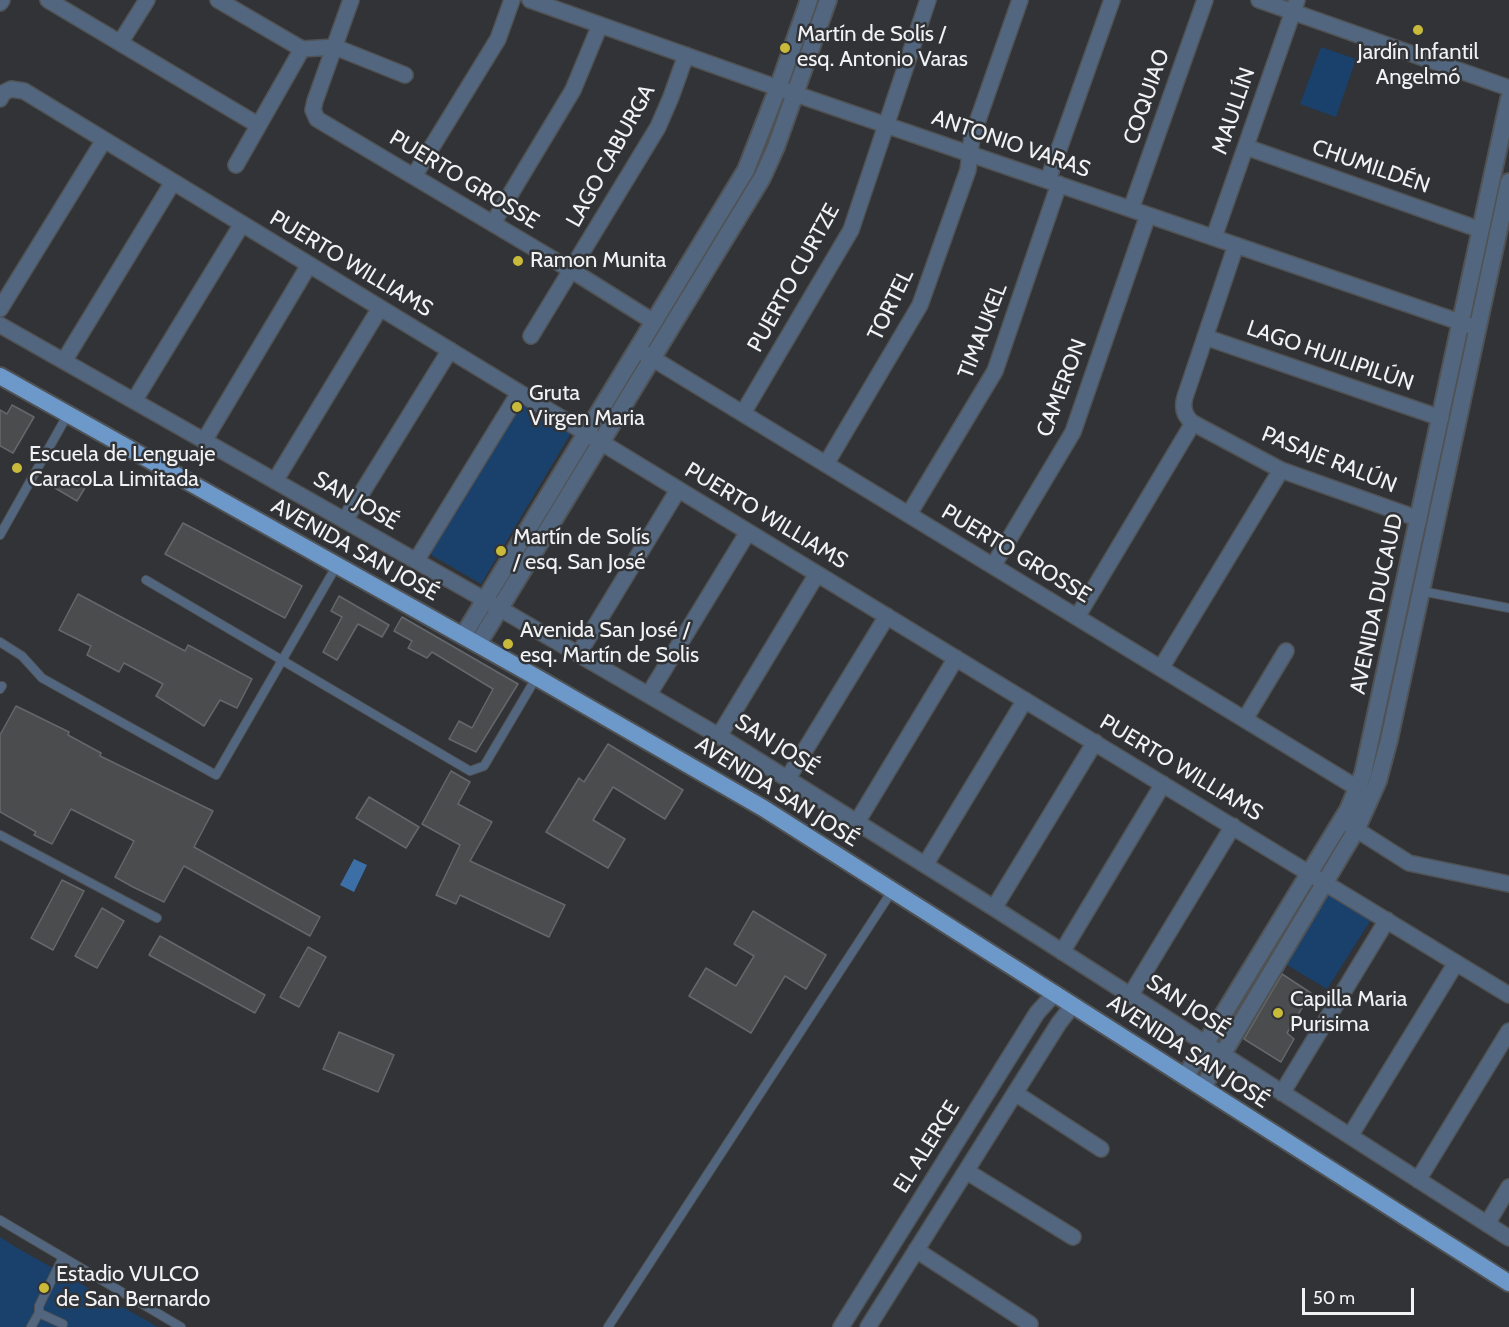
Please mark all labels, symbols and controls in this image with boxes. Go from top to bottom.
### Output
place label: Martín de Solís / esq. Antonio Varas [797,22,968,74]
marker: Jardín Infantil Angelmó [1411,23,1425,37]
place label: Jardín Infantil Angelmó [1357,40,1479,92]
marker: Martín de Solís / esq. Antonio Varas [778,41,792,55]
street label: COQUIAO [1118,46,1176,148]
street label: MAULLÍN [1207,64,1261,158]
street label: LAGO CABURGA [561,80,661,232]
street label: ANTONIO VARAS [928,105,1094,183]
street label: PUERTO GROSSE [384,125,544,235]
street label: CHUMILDÉN [1309,135,1433,199]
street label: PUERTO CURTZE [742,199,846,357]
street label: PUERTO WILLIAMS [265,205,437,323]
place label: Ramon Munita [530,248,666,274]
marker: Ramon Munita [511,254,525,268]
street label: TORTEL [862,265,920,345]
street label: TIMAUKEL [953,280,1013,382]
street label: LAGO HUILIPILÚN [1243,315,1417,397]
street label: CAMERON [1031,335,1093,441]
place label: Gruta Virgen Maria [529,381,645,433]
marker: Gruta Virgen Maria [510,400,524,414]
street label: PASAJE RALÚN [1258,421,1400,499]
place label: Escuela de Lenguaje CaracoLa Limitada [29,442,215,494]
street label: PUERTO WILLIAMS [680,457,852,575]
marker: Escuela de Lenguaje CaracoLa Limitada [10,461,24,475]
street label: SAN JOSÉ [309,466,403,536]
street label: AVENIDA SAN JOSÉ [266,493,444,607]
street label: PUERTO GROSSE [936,499,1096,609]
street label: AVENIDA DUCAUD [1345,511,1409,697]
place label: Martín de Solís / esq. San José [513,525,650,576]
marker: Martín de Solís / esq. San José [494,544,508,558]
place label: Avenida San José / esq. Martín de Solis [520,618,699,670]
marker: Avenida San José / esq. Martín de Solis [501,637,515,651]
street label: SAN JOSÉ [730,709,824,781]
street label: PUERTO WILLIAMS [1095,709,1267,827]
street label: AVENIDA SAN JOSÉ [690,731,864,853]
street label: SAN JOSÉ [1141,969,1235,1043]
place label: Capilla Maria Purisima [1290,987,1407,1038]
street label: AVENIDA SAN JOSÉ [1102,990,1274,1114]
marker: Capilla Maria Purisima [1271,1006,1285,1020]
street label: EL ALERCE [888,1096,966,1198]
place label: Estadio VULCO de San Bernardo [56,1262,210,1314]
scale bar [1305,1276,1418,1314]
marker: Estadio VULCO de San Bernardo [37,1281,51,1295]
text: 50 m [1313,1287,1355,1309]

